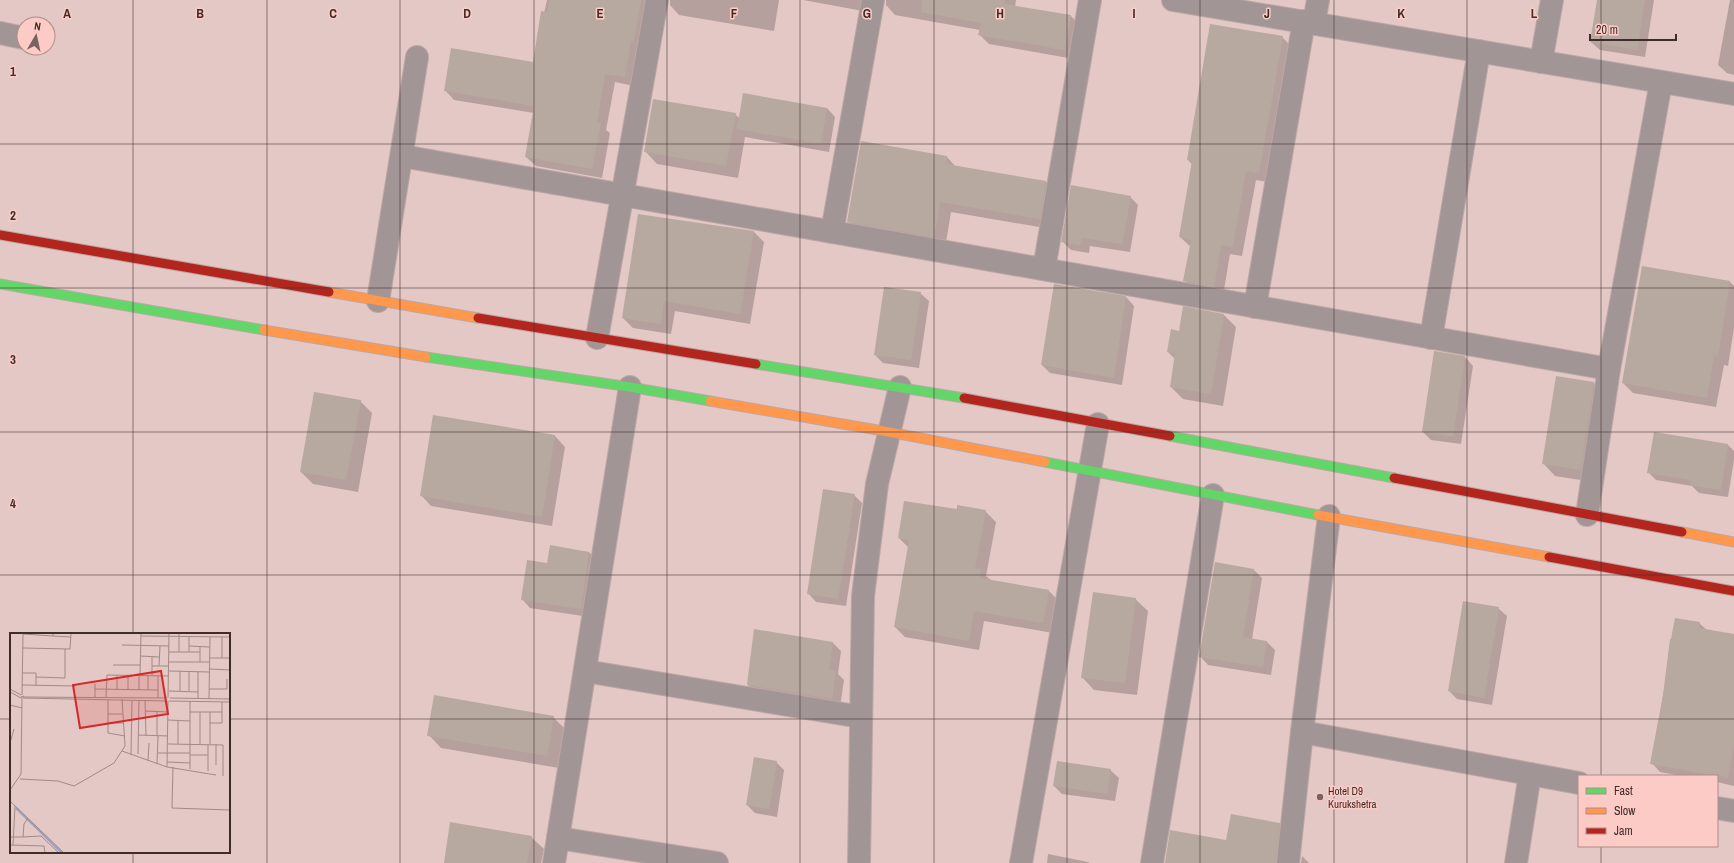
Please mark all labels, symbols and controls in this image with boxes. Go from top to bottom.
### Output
text: A [63,5,71,22]
text: B [196,5,204,22]
text: C [329,5,337,22]
text: D [463,5,471,22]
text: E [596,5,604,22]
text: F [731,5,738,22]
text: G [863,5,871,22]
text: H [996,5,1004,22]
text: I [1133,5,1136,22]
text: J [1264,5,1270,22]
text: K [1397,5,1405,22]
text: L [1531,5,1538,22]
north arrow [16,16,56,56]
scale bar [1590,16,1676,42]
text: N [33,19,42,34]
text: 20 m [1596,22,1618,38]
text: 1 [10,63,16,80]
text: 2 [10,207,16,224]
text: 3 [10,351,16,368]
text: 4 [10,495,16,512]
inset map [10,633,230,853]
legend [1578,775,1718,847]
text: Fast [1614,783,1633,799]
place label: Hotel D9 Kurukshetra [1328,784,1377,811]
marker: Hotel D9 Kurukshetra [1315,792,1325,802]
text: Slow [1614,803,1636,819]
text: Jam [1614,823,1633,839]

